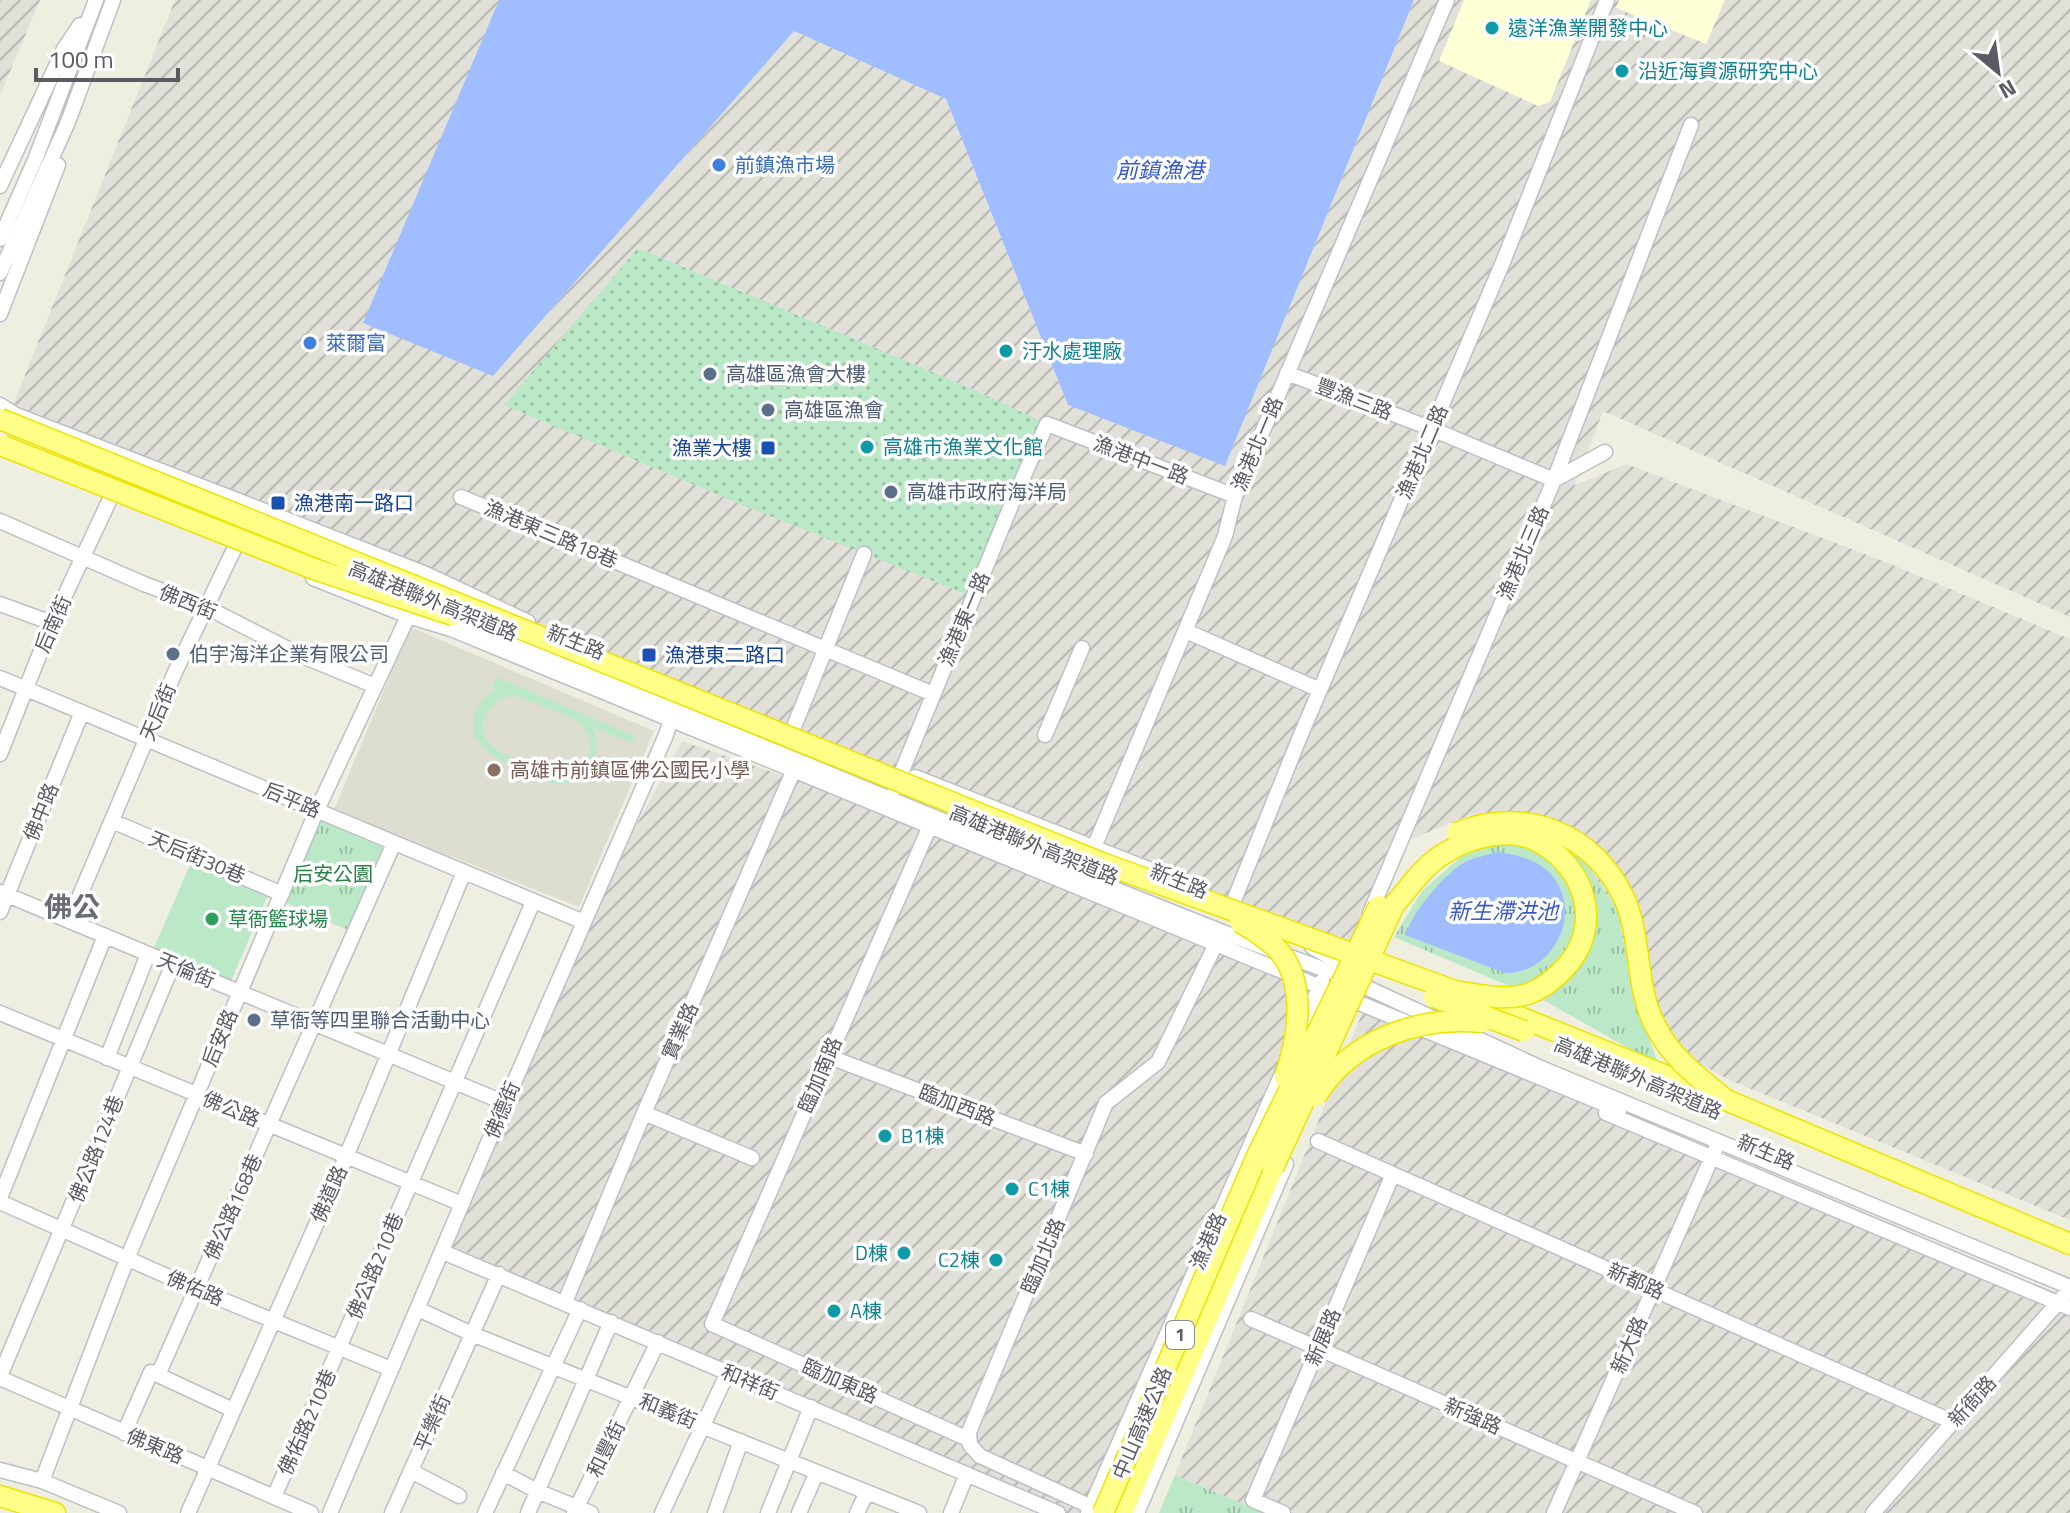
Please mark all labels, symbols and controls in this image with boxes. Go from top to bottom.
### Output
place label: 遠洋漁業開發中心 [1508,12,1668,43]
marker: 遠洋漁業開發中心 [1483,19,1501,37]
scale bar [36,32,178,82]
north arrow [1958,32,2038,112]
text: 100 m [48,41,114,77]
place label: 沿近海資源研究中心 [1638,55,1818,86]
marker: 沿近海資源研究中心 [1613,62,1631,80]
text: N [1993,71,2023,108]
place label: 前鎮漁市場 [735,149,835,180]
water label: 前鎮漁港 [1116,153,1207,187]
marker: 前鎮漁市場 [710,156,728,174]
place label: 萊爾富 [326,327,386,358]
marker: 萊爾富 [301,334,319,352]
place label: 汙水處理廠 [1022,335,1122,366]
marker: 汙水處理廠 [997,342,1015,360]
place label: 高雄區漁會大樓 [726,358,866,389]
marker: 高雄區漁會大樓 [701,365,719,383]
street label: 豐漁三路 [1311,370,1397,427]
street label: 漁港北一路 [1223,392,1290,496]
place label: 高雄區漁會 [784,394,884,425]
street label: 漁港北二路 [1388,400,1455,504]
marker: 高雄區漁會 [759,401,777,419]
street label: 漁港中一路 [1089,427,1193,492]
place label: 高雄市漁業文化館 [883,431,1043,462]
place label: 漁業大樓 [672,432,752,463]
marker: 高雄市漁業文化館 [858,438,876,456]
marker: 漁業大樓 [759,439,777,457]
place label: 高雄市政府海洋局 [907,476,1067,507]
marker: 高雄市政府海洋局 [882,483,900,501]
place label: 漁港南一路口 [294,487,414,518]
street label: 漁港東三路18巷 [480,491,623,576]
marker: 漁港南一路口 [269,494,287,512]
street label: 漁港北三路 [1489,501,1556,605]
street label: 高雄港聯外高架道路 [344,552,522,649]
street label: 漁港東一路 [930,567,997,671]
street label: 佛西街 [155,576,222,627]
street label: 后南街 [26,590,79,658]
street label: 新生路 [543,616,610,667]
place label: 伯宇海洋企業有限公司 [189,638,389,669]
place label: 漁港東二路口 [665,639,785,670]
marker: 伯宇海洋企業有限公司 [164,645,182,663]
marker: 漁港東二路口 [640,646,658,664]
street label: 天后街 [132,678,184,745]
place label: 高雄市前鎮區佛公國民小學 [510,754,750,785]
marker: 高雄市前鎮區佛公國民小學 [485,761,503,779]
street label: 后平路 [259,774,326,826]
street label: 佛中路 [15,778,66,845]
street label: 高雄港聯外高架道路 [945,796,1123,893]
street label: 天后街30巷 [144,822,250,891]
street label: 新生路 [1146,855,1213,906]
park label: 后安公園 [293,858,373,889]
district label: 佛公 [44,885,100,928]
water label: 新生滯洪池 [1448,894,1560,928]
place label: 草衙籃球場 [228,903,328,934]
marker: 草衙籃球場 [203,910,221,928]
street label: 天倫街 [153,944,220,996]
street label: 實業路 [653,997,706,1065]
street label: 后安路 [194,1004,246,1071]
place label: 草衙等四里聯合活動中心 [270,1004,490,1035]
marker: 草衙等四里聯合活動中心 [245,1011,263,1029]
street label: 高雄港聯外高架道路 [1549,1028,1727,1127]
street label: 臨加南路 [790,1032,849,1118]
street label: 佛德街 [476,1076,528,1143]
street label: 臨加西路 [914,1076,1000,1133]
street label: 佛公路 [198,1083,265,1135]
street label: 佛公路124巷 [60,1090,131,1207]
place label: B1棟 [901,1120,945,1151]
street label: 新生路 [1733,1126,1800,1178]
marker: B1棟 [876,1127,894,1145]
street label: 佛公路168巷 [195,1149,270,1265]
street label: 佛道路 [302,1160,355,1228]
place label: C1棟 [1028,1173,1070,1204]
marker: C1棟 [1003,1180,1021,1198]
street label: 佛公路210巷 [338,1207,411,1324]
street label: 漁港路 [1181,1207,1234,1275]
street label: 臨加北路 [1013,1213,1072,1299]
place label: D棟 [855,1237,888,1268]
marker: D棟 [895,1244,913,1262]
place label: C2棟 [938,1244,980,1275]
marker: C2棟 [987,1251,1005,1269]
street label: 新都路 [1602,1254,1670,1307]
street label: 佛佑路 [162,1262,229,1314]
place label: A棟 [850,1295,882,1326]
marker: A棟 [825,1302,843,1320]
street label: 新展路 [1297,1303,1349,1370]
street label: 新大路 [1602,1311,1655,1379]
road number: 1 [1166,1321,1194,1349]
street label: 臨加東路 [797,1350,883,1411]
street label: 和祥街 [717,1356,784,1408]
street label: 中山高速公路 [1104,1362,1179,1484]
street label: 佛佑路210巷 [269,1364,344,1480]
street label: 新衙路 [1940,1368,2003,1433]
street label: 和義街 [635,1385,702,1436]
street label: 平樂街 [405,1389,458,1457]
street label: 新強路 [1439,1389,1507,1442]
street label: 和豐街 [578,1415,633,1483]
street label: 佛東路 [122,1420,189,1472]

